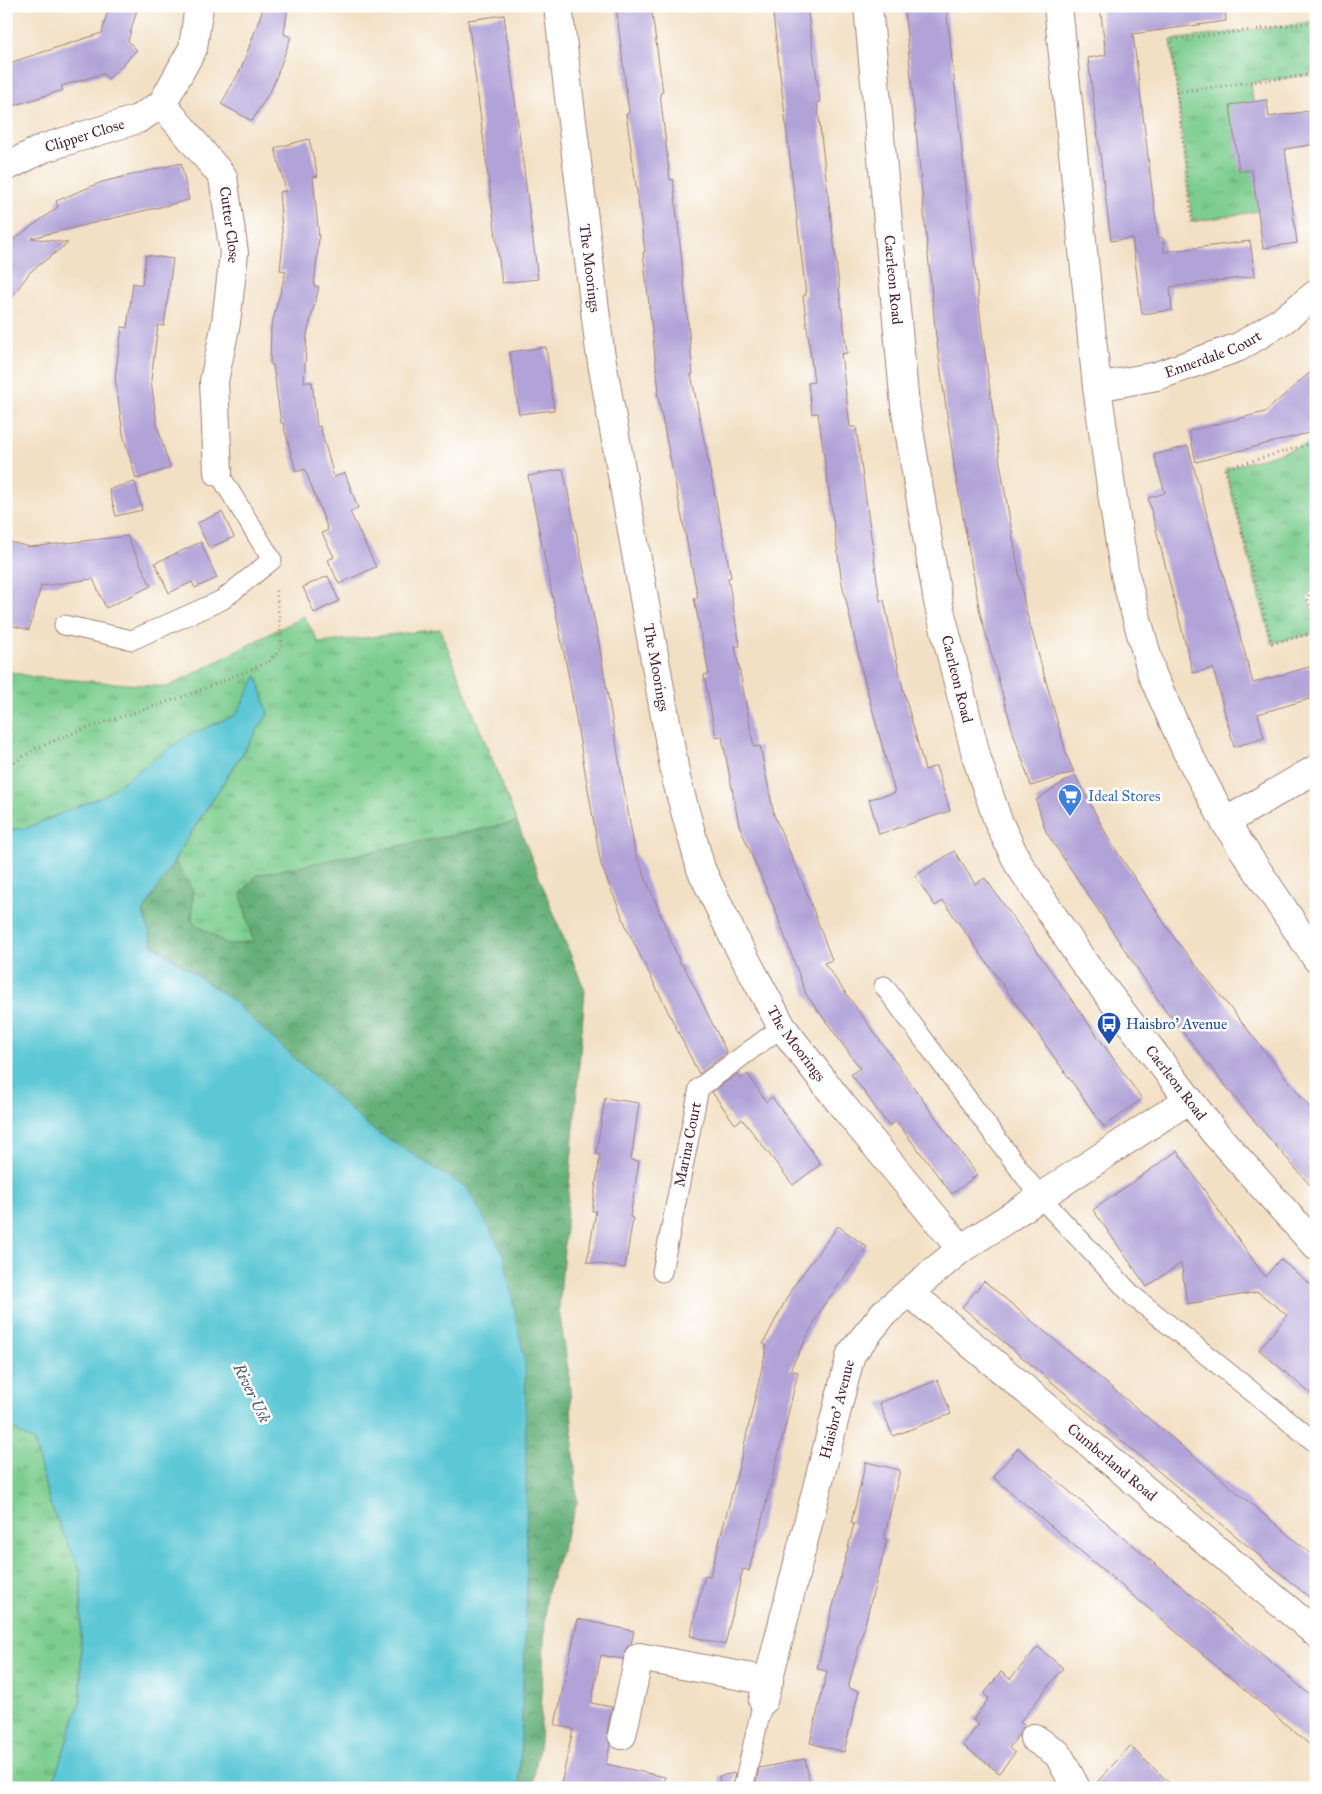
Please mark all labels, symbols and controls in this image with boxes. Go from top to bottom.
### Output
street label: Clipper Close [43,115,127,156]
street label: Cutter Close [215,185,243,264]
street label: The Moorings [576,223,604,313]
street label: Caerleon Road [880,234,906,326]
street label: Ennerdale Court [1162,326,1265,382]
street label: The Moorings [640,622,673,713]
street label: Caerleon Road [938,633,977,725]
supermarket icon: Ideal Stores [1057,783,1083,817]
place label: Ideal Stores [1088,787,1160,805]
street label: The Moorings [763,1003,830,1085]
bus stop icon: Haisbro' Avenue [1096,1011,1122,1045]
place label: Haisbro' Avenue [1126,1015,1227,1033]
street label: Caerleon Road [1142,1042,1211,1124]
street label: Marina Court [670,1100,705,1189]
street label: Haisbro' Avenue [816,1358,858,1461]
water label: River Usk [229,1359,275,1426]
street label: Cumberland Road [1064,1420,1161,1505]

